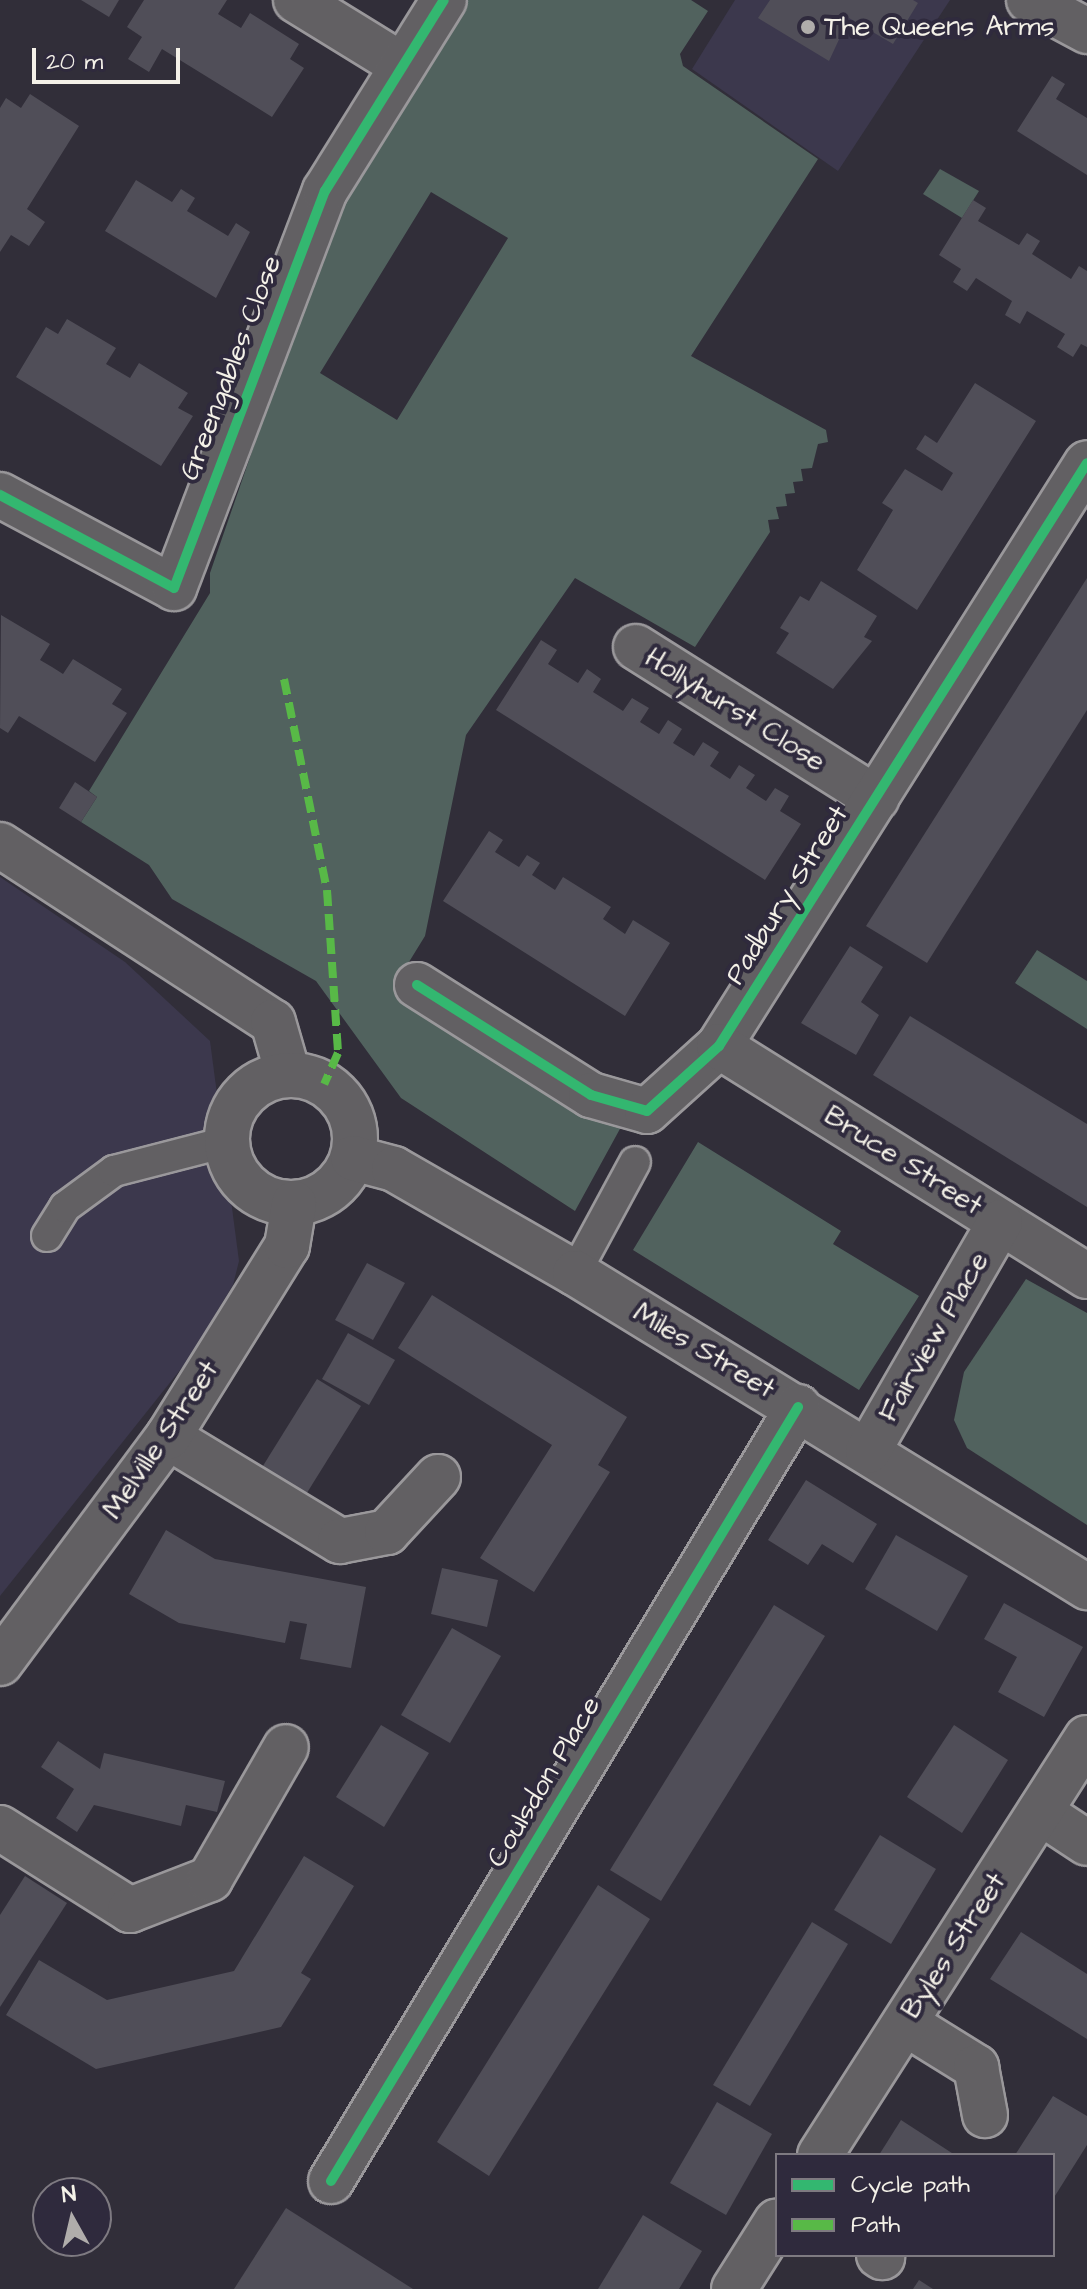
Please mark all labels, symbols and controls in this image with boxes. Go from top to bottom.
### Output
place label: The Queens Arms [824,10,1055,44]
marker: The Queens Arms [799,18,817,36]
scale bar [36,32,184,82]
text: 20 m [46,45,103,79]
street label: Greengables Close [173,251,289,485]
street label: Hollyhurst Close [639,641,831,779]
street label: Padbury Street [718,799,856,991]
street label: Bruce Street [818,1099,988,1223]
street label: Fairview Place [872,1246,996,1428]
street label: Miles Street [627,1296,781,1406]
street label: Melville Street [96,1355,226,1525]
street label: Coulsdon Place [480,1691,608,1873]
street label: Byles Street [895,1867,1013,2025]
legend [775,2153,1055,2257]
text: Cycle path [851,2168,970,2202]
north arrow [32,2177,112,2257]
text: N [60,2178,78,2211]
text: Path [851,2208,900,2242]

